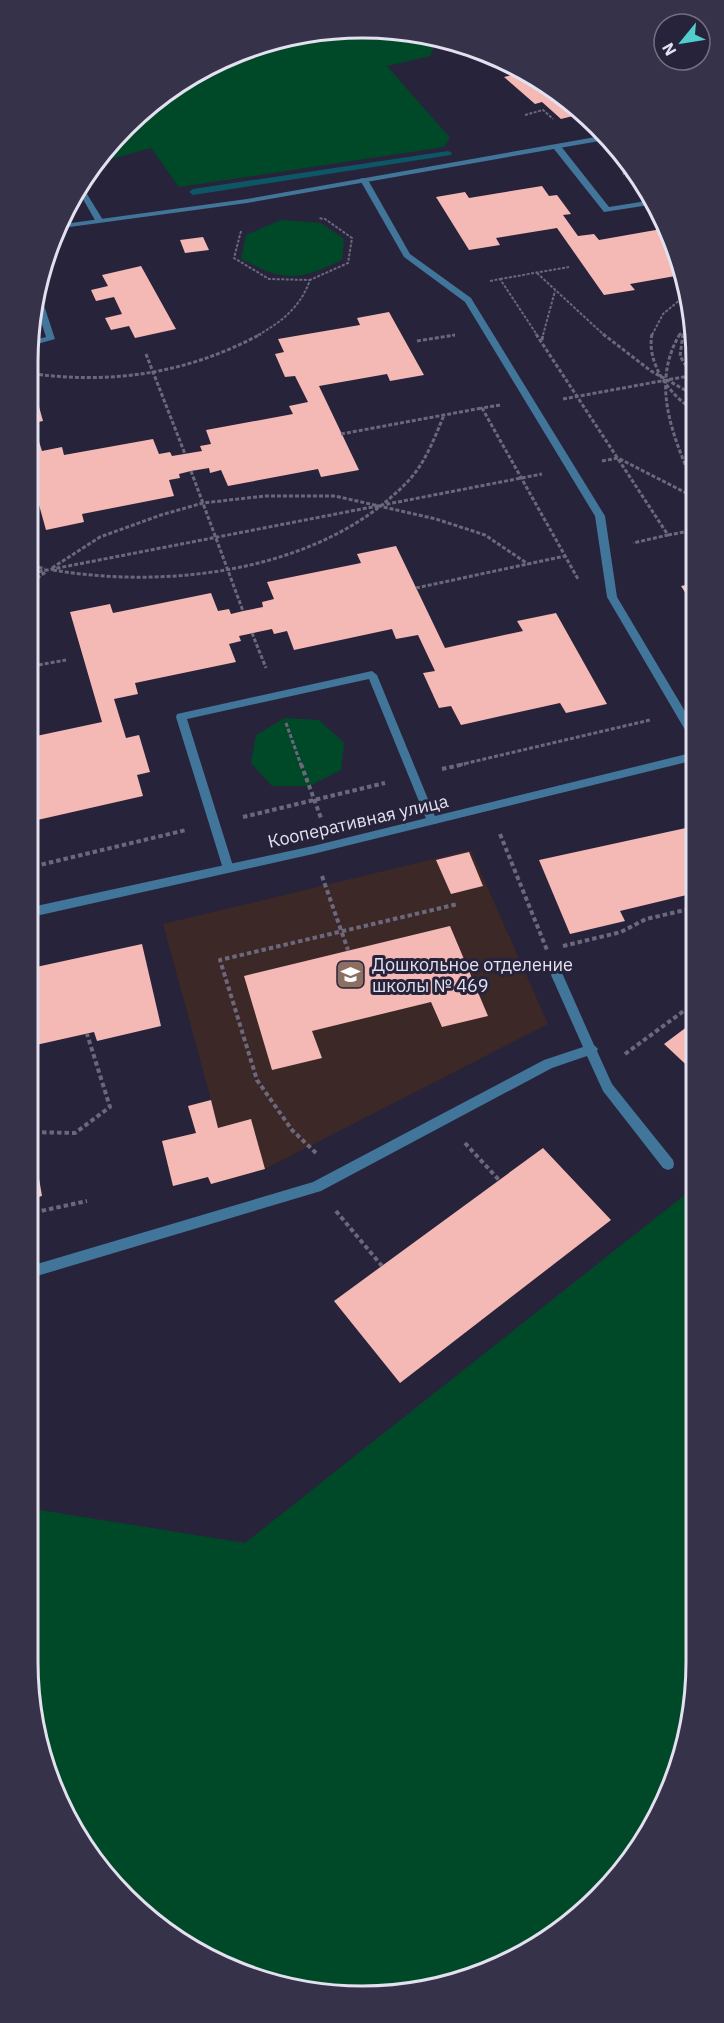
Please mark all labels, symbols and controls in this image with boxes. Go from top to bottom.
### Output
north arrow [652,12,712,72]
text: N [657,39,681,60]
street label: Кооперативная улица [265,789,451,853]
place label: Дошкольное отделение школы № 469 [372,953,573,997]
school or university icon: Дошкольное отделение школы № 469 [335,958,367,990]

